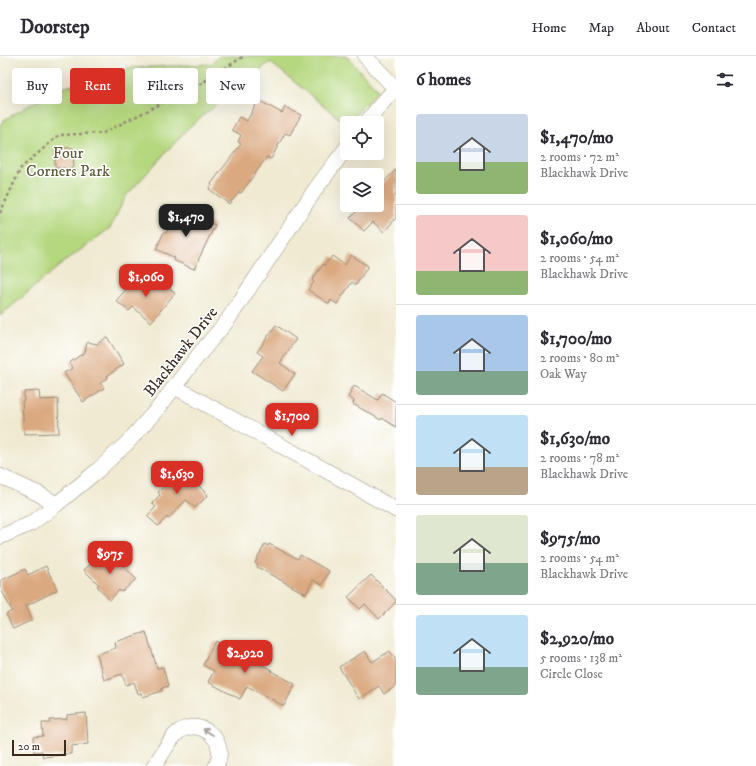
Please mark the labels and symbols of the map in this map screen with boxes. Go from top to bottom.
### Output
park label: Four Corners Park [26,143,110,181]
pin: $1,470 [153,204,219,238]
pin: $1,060 [113,264,179,298]
street label: Blackhawk Drive [139,302,222,401]
pin: $1,700 [259,403,325,437]
pin: $1,630 [144,461,210,495]
pin: $975 [86,541,134,575]
pin: $2,920 [212,640,278,674]
one-way arrow [203,728,214,736]
scale bar [12,738,66,757]

